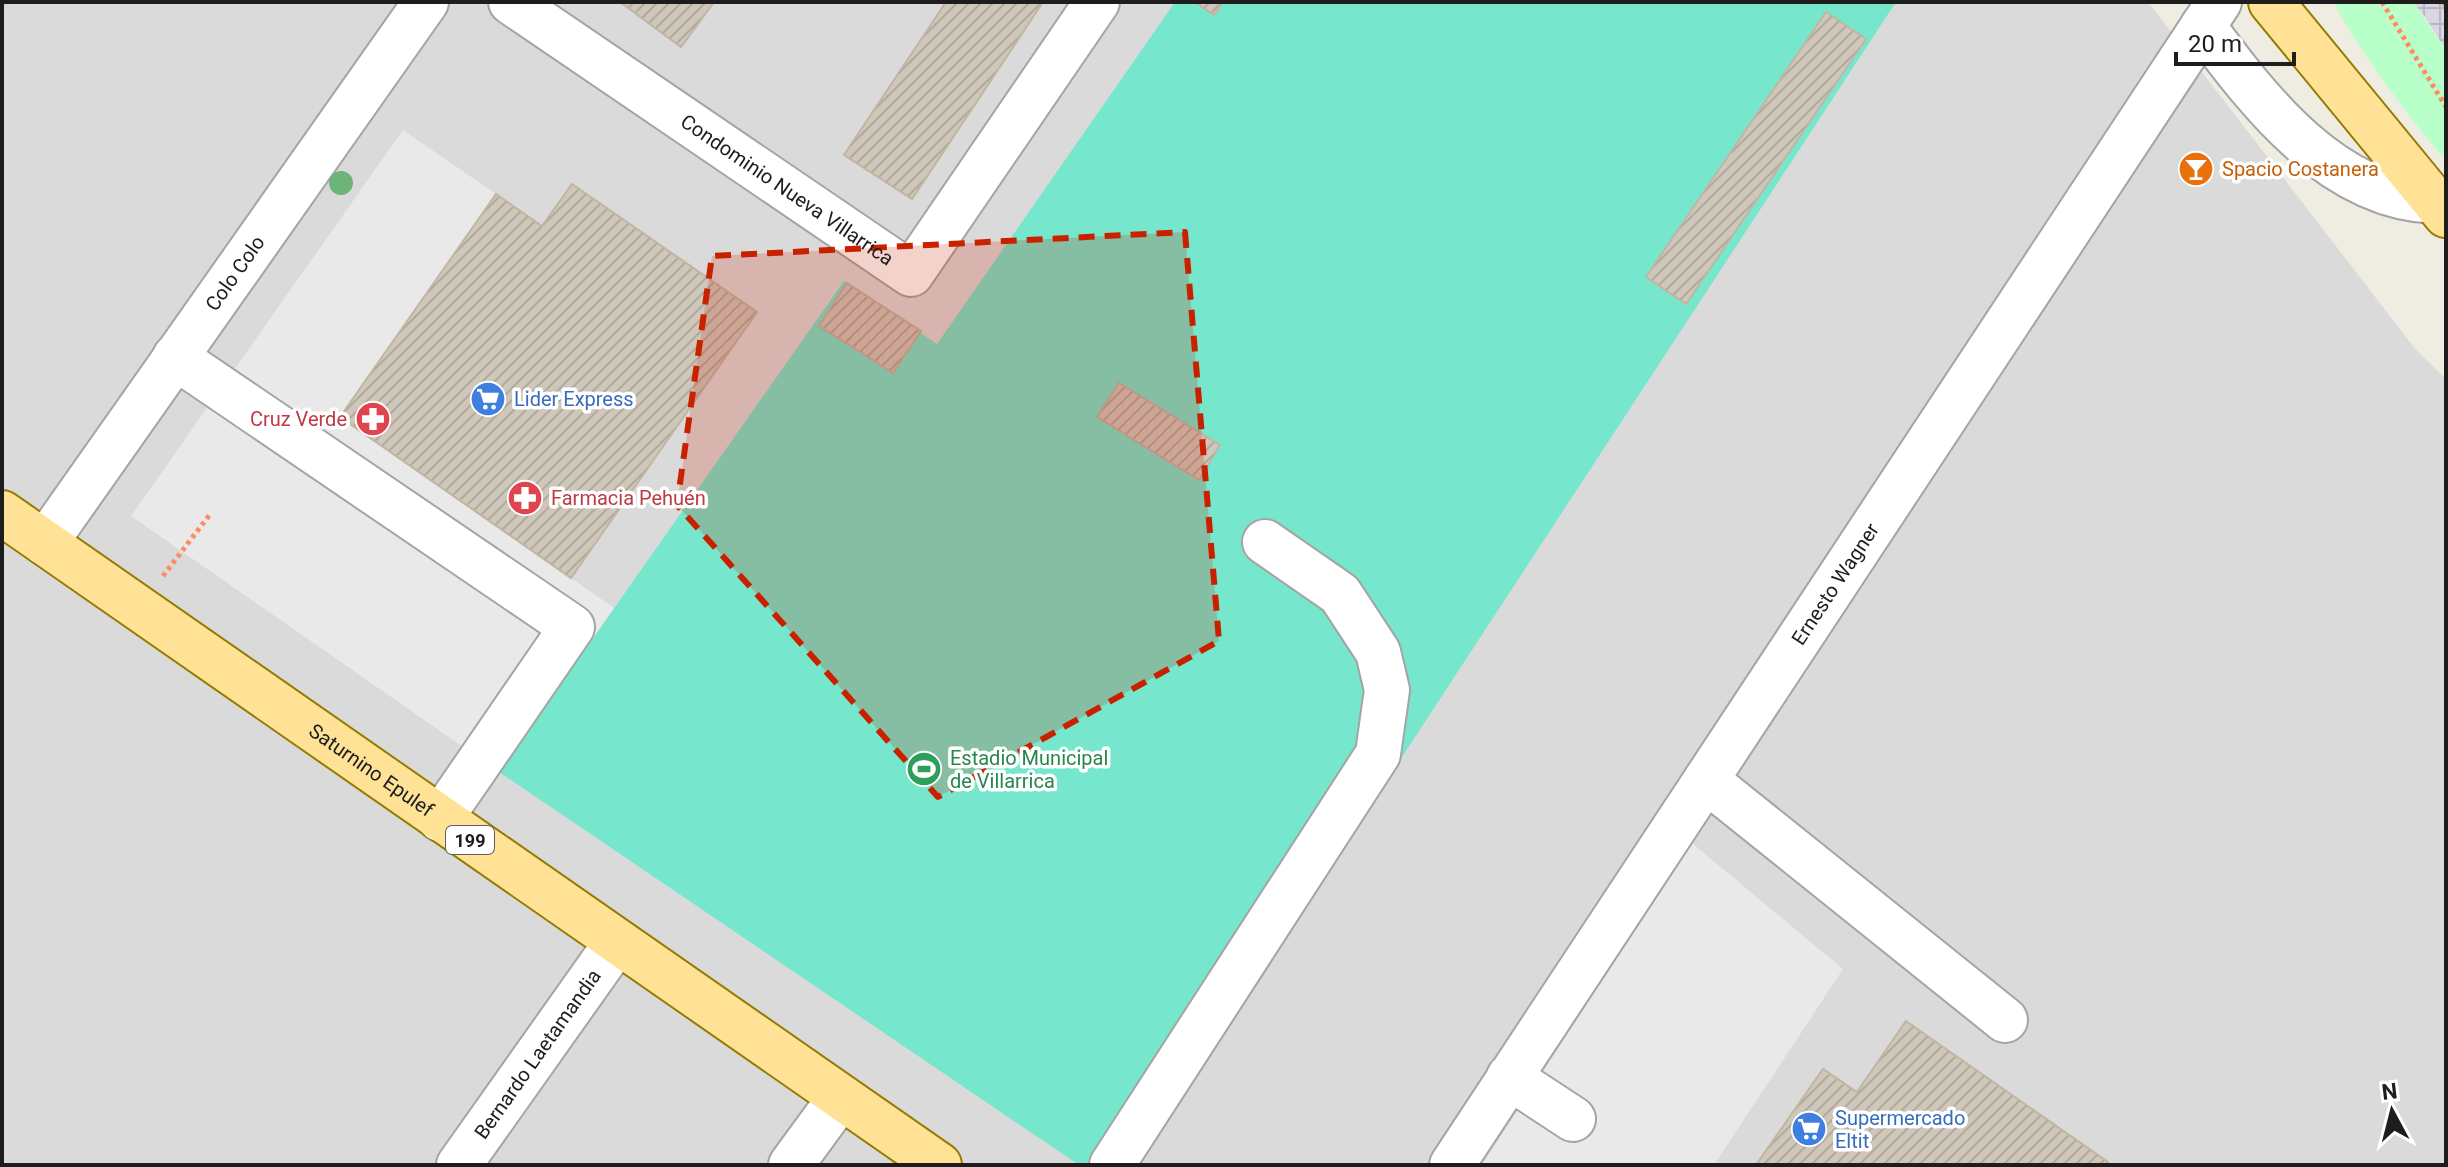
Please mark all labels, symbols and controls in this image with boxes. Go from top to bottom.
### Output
scale bar [2176,16,2294,66]
text: 20 m [2188,30,2242,58]
street label: Condominio Nueva Villarrica [676,109,898,271]
bar icon: Spacio Costanera [2177,150,2215,188]
place label: Spacio Costanera [2222,157,2379,181]
street label: Colo Colo [200,231,270,315]
supermarket icon: Lider Express [469,380,507,418]
place label: Lider Express [514,387,634,411]
pharmacy icon: Cruz Verde [354,400,392,438]
place label: Cruz Verde [250,407,347,431]
pharmacy icon: Farmacia Pehuén [506,479,544,517]
place label: Farmacia Pehuén [551,486,706,510]
street label: Ernesto Wagner [1786,518,1884,649]
street label: Saturnino Epulef [304,718,438,822]
place label: Estadio Municipal de Villarrica [950,746,1108,793]
sports icon: Estadio Municipal de Villarrica [905,750,943,788]
road number: 199 [446,826,494,854]
street label: Bernardo Laetamandia [469,965,606,1144]
north arrow [2352,1071,2432,1151]
text: N [2380,1078,2399,1105]
place label: Supermercado Eltit [1835,1106,1965,1153]
supermarket icon: Supermercado Eltit [1790,1110,1828,1148]

